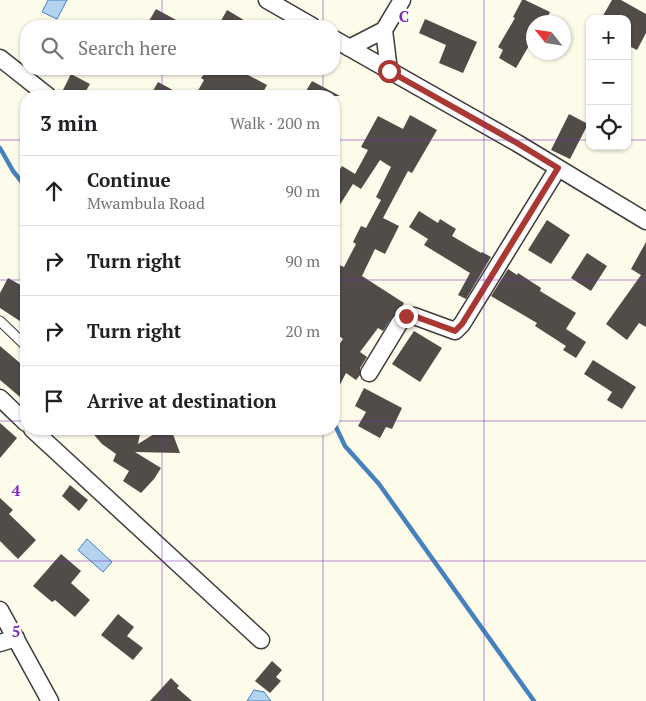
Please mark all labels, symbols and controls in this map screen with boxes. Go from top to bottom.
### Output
text: C [399,5,409,27]
north arrow [526,15,571,60]
map controls [586,15,631,150]
button: + [586,15,631,60]
search box [20,20,340,75]
icon: search [38,34,66,62]
text: Search here [78,35,177,60]
route start [378,60,401,83]
button: − [586,60,631,105]
button: locate [586,105,631,150]
text: 3 min [40,109,97,137]
text: Walk · 200 m [230,112,320,134]
text: Continue [87,167,171,192]
icon: ahead [40,177,68,205]
text: 90 m [285,180,320,202]
text: Mwambula Road [87,192,205,214]
icon: right [40,247,68,275]
text: Turn right [87,248,181,273]
text: 90 m [285,250,320,272]
route end [395,305,418,328]
icon: right [40,317,68,345]
text: Turn right [87,318,181,343]
text: 20 m [285,320,320,342]
icon: arrive [40,387,68,415]
text: Arrive at destination [87,388,276,413]
text: 4 [11,479,21,501]
text: 5 [11,620,21,642]

